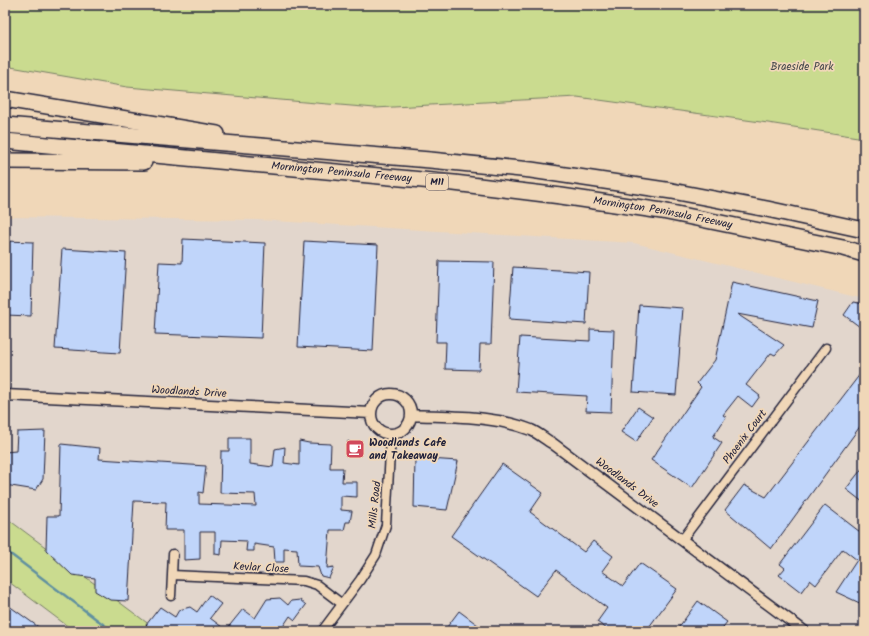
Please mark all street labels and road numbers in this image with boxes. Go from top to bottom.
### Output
street label: Mornington Peninsula Freeway [270,157,413,188]
road number: M11 [426,174,448,190]
street label: Mornington Peninsula Freeway [592,192,735,234]
street label: Woodlands Drive [151,381,227,403]
street label: Phoenix Court [719,405,772,468]
street label: Woodlands Drive [592,453,663,513]
street label: Mills Road [364,480,387,530]
street label: Kevlar Close [233,558,289,578]

